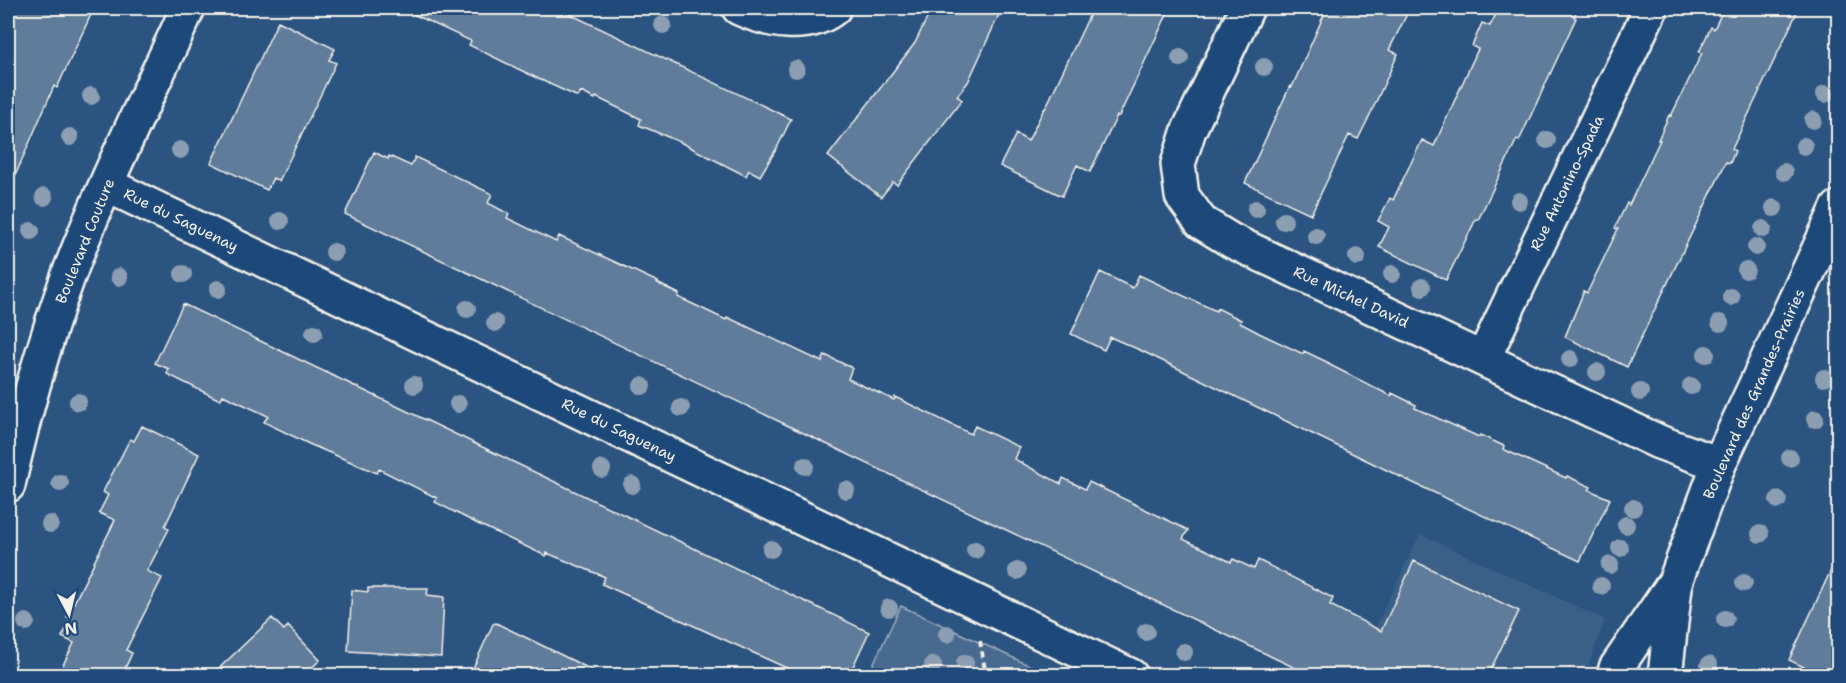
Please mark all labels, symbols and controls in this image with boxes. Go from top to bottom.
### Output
street label: Rue Antonino-Spada [1525,111,1609,254]
street label: Boulevard Couture [51,175,119,307]
street label: Rue du Saguenay [120,184,242,256]
street label: Rue Michel David [1290,262,1412,333]
street label: Boulevard des Grandes-Prairies [1698,286,1810,502]
street label: Rue du Saguenay [558,394,680,466]
north arrow [39,584,99,644]
text: N [63,617,78,640]

